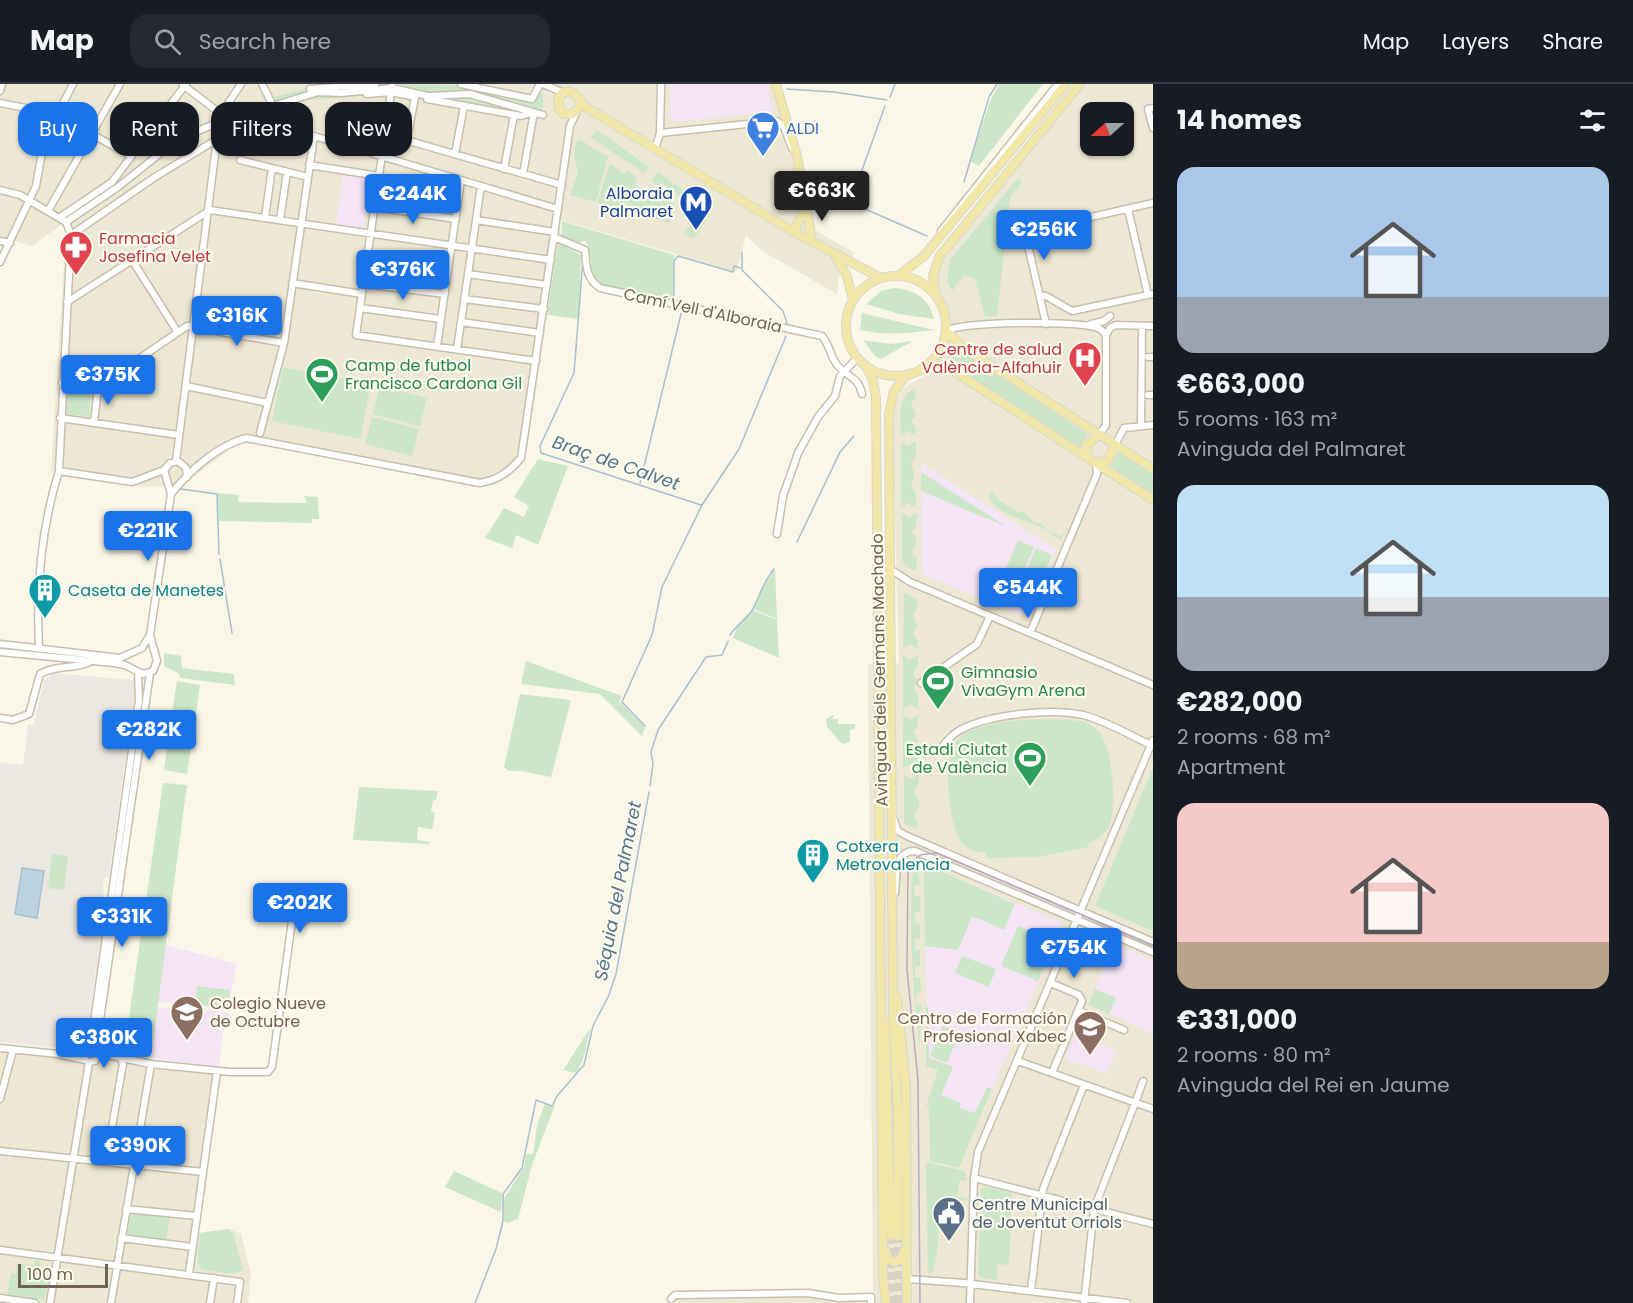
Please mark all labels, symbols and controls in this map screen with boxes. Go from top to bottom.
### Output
search box [130,14,550,68]
text: Map [30,21,94,60]
icon: search [151,25,184,58]
text: Search here [199,26,331,57]
text: Map [1363,27,1409,56]
text: Layers [1442,27,1509,56]
text: Share [1542,27,1603,56]
chip: Buy [18,102,98,156]
chip: Rent [110,102,199,156]
chip: Filters [211,102,313,156]
chip: New [325,102,412,156]
north arrow [1080,102,1134,156]
map controls [1080,102,1134,156]
text: 14 homes [1177,102,1302,138]
icon: filters [1576,104,1609,137]
supermarket icon: ALDI [745,110,781,157]
place label: ALDI [786,117,819,140]
pin: €663K [780,171,864,222]
pin: €244K [371,174,455,225]
text: €663K [788,176,856,204]
text: €244K [379,179,447,207]
place label: Alboraia Palmaret [600,182,673,223]
metro station icon: Alboraia Palmaret [678,184,714,231]
icon: home [1339,206,1447,314]
pin: €256K [1002,210,1086,261]
text: €256K [1010,215,1078,243]
place label: Farmacia Josefina Velet [99,227,211,268]
pharmacy icon: Farmacia Josefina Velet [58,229,94,276]
pin: €376K [361,250,445,301]
text: €376K [370,255,436,283]
street label: Camí Vell d'Alboraia [622,282,784,339]
pin: €316K [195,296,279,347]
text: €316K [206,301,268,329]
place label: Centre de salud València-Alfahuir [922,338,1062,379]
hospital icon: Centre de salud València-Alfahuir [1067,340,1103,387]
place label: Camp de futbol Francisco Cardona Gil [345,354,522,395]
pin: €375K [66,355,150,406]
sports icon: Camp de futbol Francisco Cardona Gil [304,356,340,403]
text: €375K [75,360,141,388]
text: €663,000 [1177,366,1305,402]
text: 5 rooms · 163 m² [1177,405,1337,433]
water label: Braç de Calvet [549,429,684,496]
text: Avinguda del Palmaret [1177,435,1406,463]
pin: €221K [106,511,190,562]
text: €221K [118,516,178,544]
icon: home [1339,524,1447,632]
street label: Avinguda dels Germans Machado [866,533,893,807]
pin: €544K [986,568,1070,619]
building icon: Caseta de Manetes [27,572,63,619]
text: €544K [993,573,1063,601]
place label: Caseta de Manetes [68,579,224,602]
place label: Gimnasio VivaGym Arena [961,661,1085,702]
sports icon: Gimnasio VivaGym Arena [920,663,956,710]
text: €282,000 [1177,684,1303,720]
pin: €282K [107,710,191,761]
text: €282K [116,715,182,743]
text: 2 rooms · 68 m² [1177,723,1331,751]
place label: Estadi Ciutat de València [906,738,1007,779]
sports icon: Estadi Ciutat de València [1012,740,1048,787]
text: Apartment [1177,753,1285,781]
water label: Séquia del Palmaret [588,798,647,983]
place label: Cotxera Metrovalencia [836,835,950,876]
building icon: Cotxera Metrovalencia [795,837,831,884]
icon: home [1339,842,1447,950]
pin: €202K [258,883,342,934]
text: €202K [267,888,333,916]
pin: €331K [80,897,164,948]
text: €331K [91,902,153,930]
pin: €754K [1032,928,1116,979]
text: €754K [1040,933,1108,961]
place label: Colegio Nueve de Octubre [210,992,326,1033]
school or university icon: Colegio Nueve de Octubre [169,994,205,1041]
text: €331,000 [1177,1002,1297,1038]
place label: Centro de Formación Profesional Xabec [897,1007,1067,1048]
school or university icon: Centro de Formación Profesional Xabec [1072,1009,1108,1056]
pin: €380K [62,1018,146,1069]
text: €380K [70,1023,138,1051]
text: 2 rooms · 80 m² [1177,1041,1331,1069]
text: Avinguda del Rei en Jaume [1177,1071,1450,1099]
pin: €390K [96,1126,180,1177]
text: €390K [104,1131,172,1159]
place label: Centre Municipal de Joventut Orriols [972,1193,1122,1234]
public building icon: Centre Municipal de Joventut Orriols [931,1195,967,1242]
scale bar [18,1261,108,1288]
text: 100 m [27,1263,73,1286]

